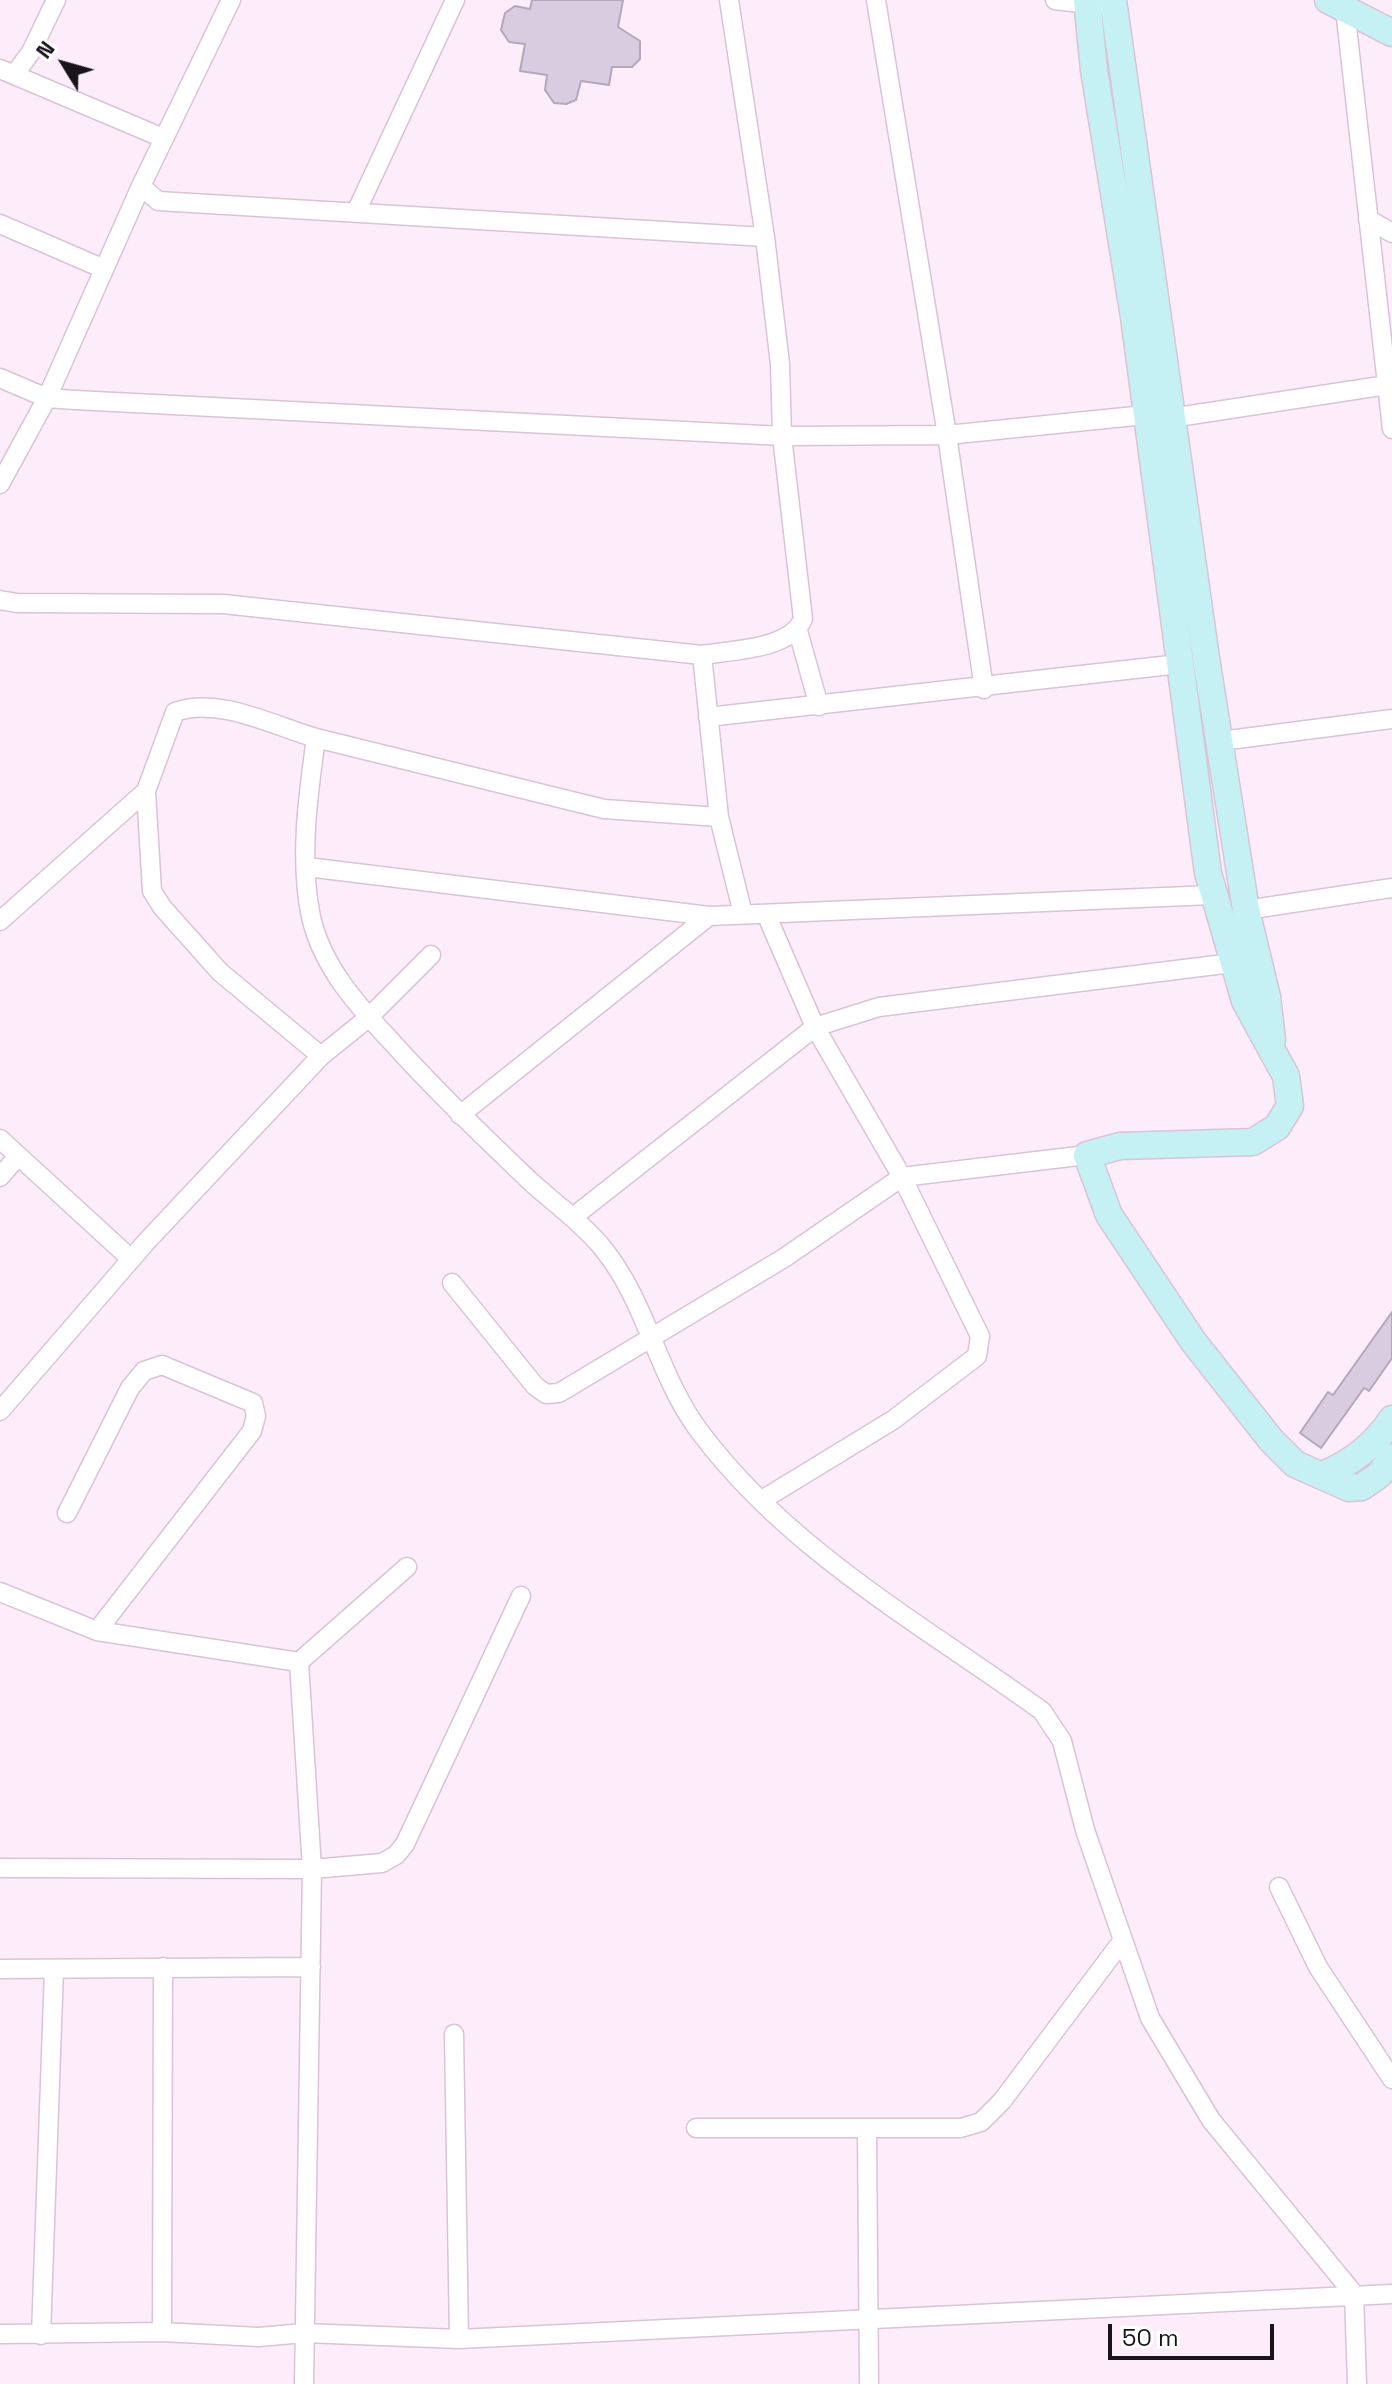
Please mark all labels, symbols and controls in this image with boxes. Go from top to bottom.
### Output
north arrow [24,24,104,104]
text: N [29,35,60,64]
scale bar [1112,2308,1278,2358]
text: 50 m [1122,2322,1179,2353]

